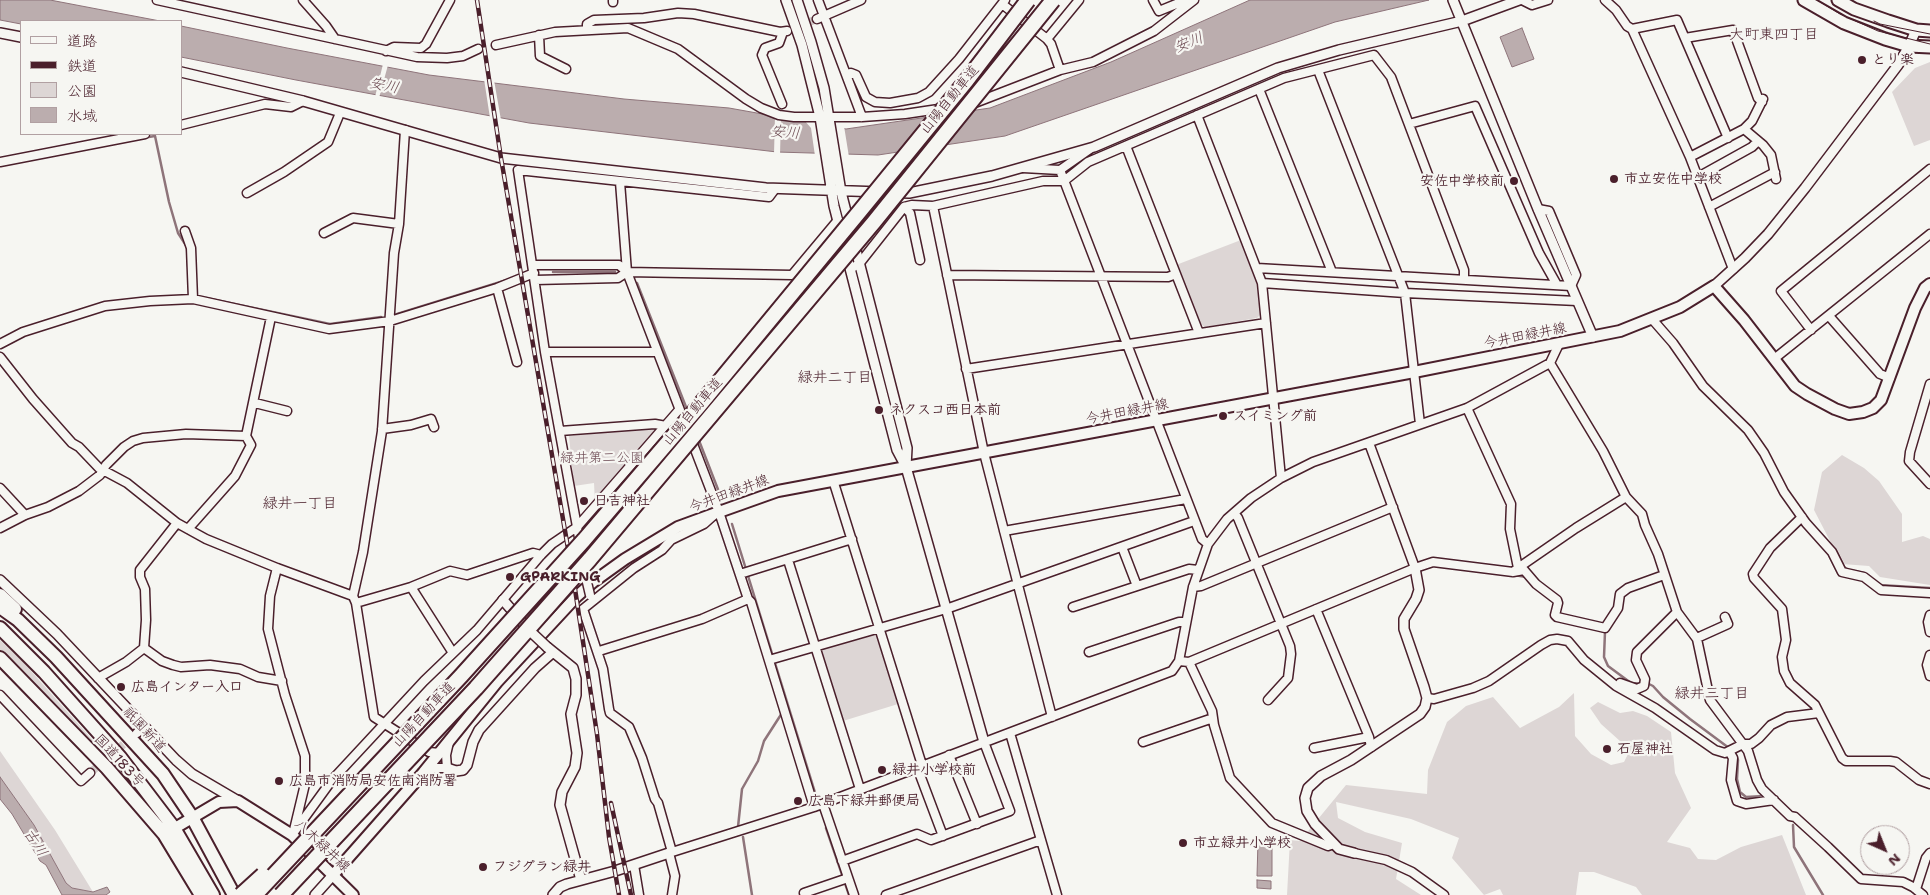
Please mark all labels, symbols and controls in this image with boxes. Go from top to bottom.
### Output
legend [20,20,182,135]
district label: 大町東四丁目 [1729,26,1819,44]
water label: 安川 [1172,29,1206,57]
text: 道路 [67,31,97,51]
place label: とり楽 [1872,52,1914,68]
marker: とり楽 [1856,54,1868,66]
text: 鉄道 [67,56,97,76]
street label: 山陽自動車道 [917,62,983,138]
water label: 安川 [367,74,401,98]
text: 公園 [67,81,97,101]
text: 水域 [67,106,97,126]
water label: 安川 [769,123,801,143]
place label: 市立安佐中学校 [1624,171,1722,187]
place label: 安佐中学校前 [1420,173,1504,189]
marker: 市立安佐中学校 [1608,173,1620,185]
marker: 安佐中学校前 [1508,175,1520,187]
street label: 今井田緑井線 [1482,320,1568,352]
district label: 緑井二丁目 [798,369,872,387]
street label: 山陽自動車道 [660,374,726,450]
street label: 今井田緑井線 [1084,396,1170,428]
place label: ネクスコ西日本前 [889,402,1001,418]
marker: ネクスコ西日本前 [873,404,885,416]
place label: スイミング前 [1233,408,1317,424]
marker: スイミング前 [1217,410,1229,422]
park label: 緑井第二公園 [560,450,644,466]
street label: 今井田緑井線 [687,472,771,516]
place label: 日吉神社 [594,493,650,509]
district label: 緑井一丁目 [263,495,337,513]
marker: 日吉神社 [578,495,590,507]
place label: GPARKING [520,569,600,585]
marker: GPARKING [504,571,516,583]
place label: 広島インター入口 [131,679,243,695]
street label: 山陽自動車道 [389,679,459,751]
marker: 広島インター入口 [115,681,127,693]
district label: 緑井三丁目 [1675,685,1749,703]
street label: 祇園新道 [119,704,169,756]
street label: 国道183号 [90,731,148,791]
place label: 石屋神社 [1617,741,1673,757]
marker: 石屋神社 [1601,743,1613,755]
place label: 緑井小学校前 [892,762,976,778]
marker: 緑井小学校前 [876,764,888,776]
place label: 広島市消防局安佐南消防署 [289,773,457,789]
marker: 広島市消防局安佐南消防署 [273,775,285,787]
place label: 広島下緑井郵便局 [808,793,920,809]
marker: 広島下緑井郵便局 [792,795,804,807]
street label: 八木緑井線 [291,816,353,876]
north arrow [1860,825,1910,875]
water label: 古川 [19,826,51,860]
place label: 市立緑井小学校 [1193,835,1291,851]
marker: 市立緑井小学校 [1177,837,1189,849]
text: N [1884,850,1905,870]
place label: フジグラン緑井 [493,859,591,875]
marker: フジグラン緑井 [477,861,489,873]

